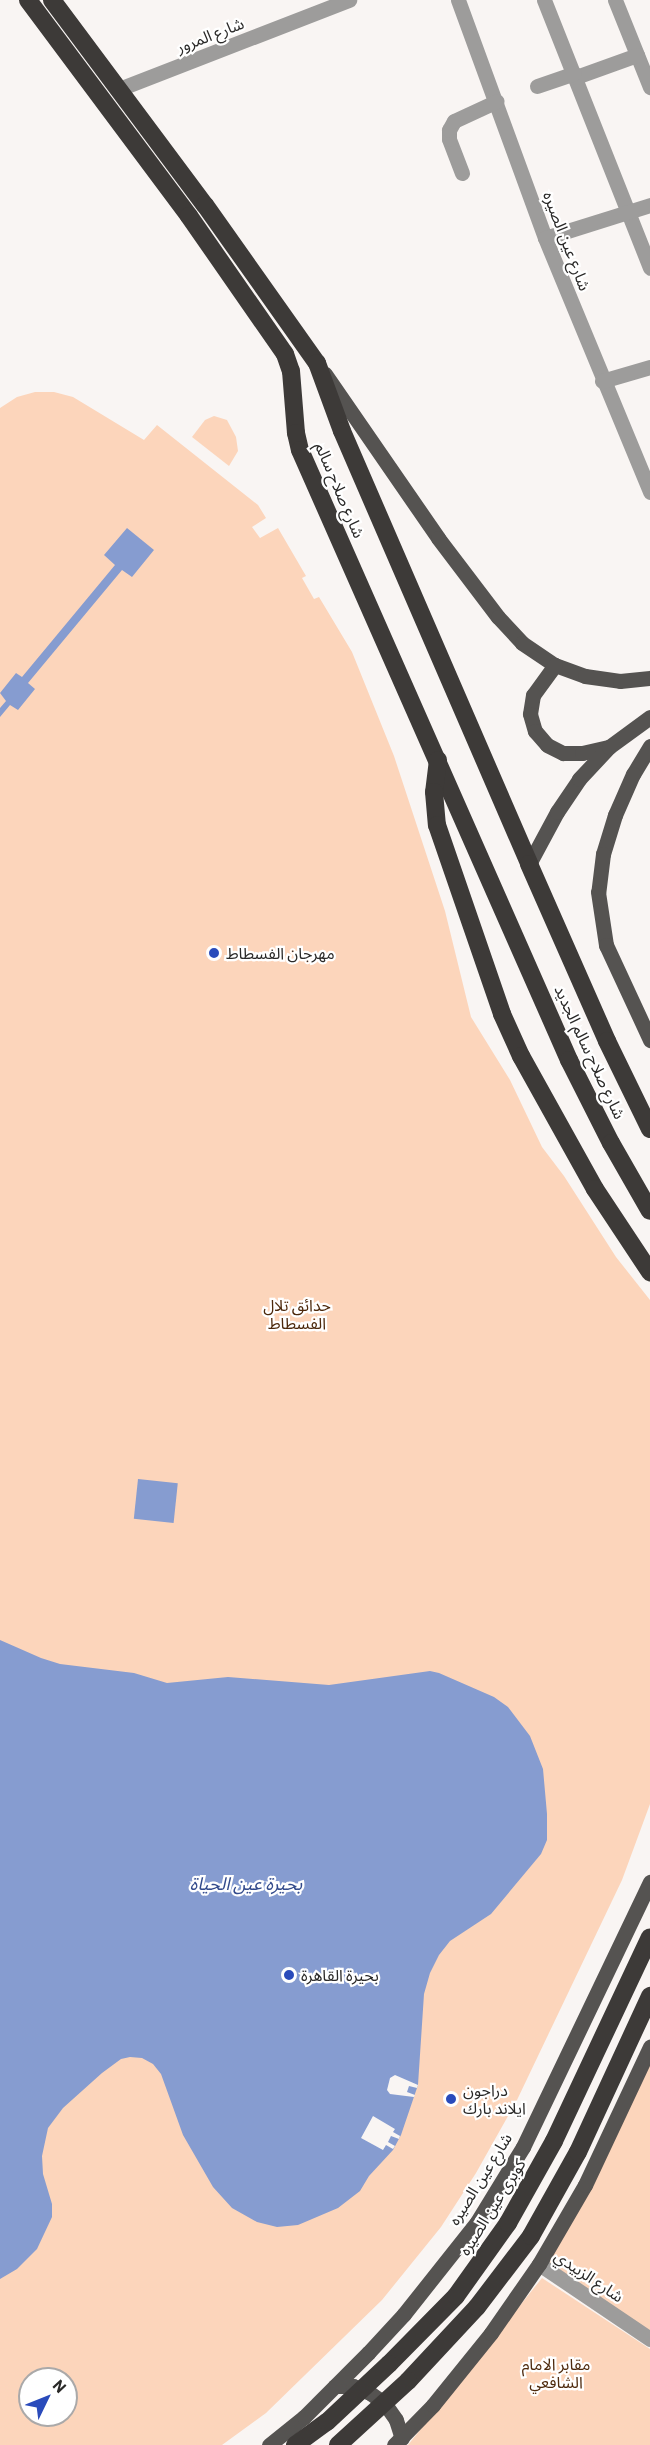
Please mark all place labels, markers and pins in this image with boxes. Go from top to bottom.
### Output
place label: مهرجان الفسطاط [226,943,335,963]
marker: مهرجان الفسطاط [207,946,221,960]
place label: بحيرة القاهرة [301,1965,379,1985]
marker: بحيرة القاهرة [282,1968,296,1982]
place label: دراجون ايلاند بارك [463,2080,526,2118]
marker: دراجون ايلاند بارك [444,2092,458,2106]

